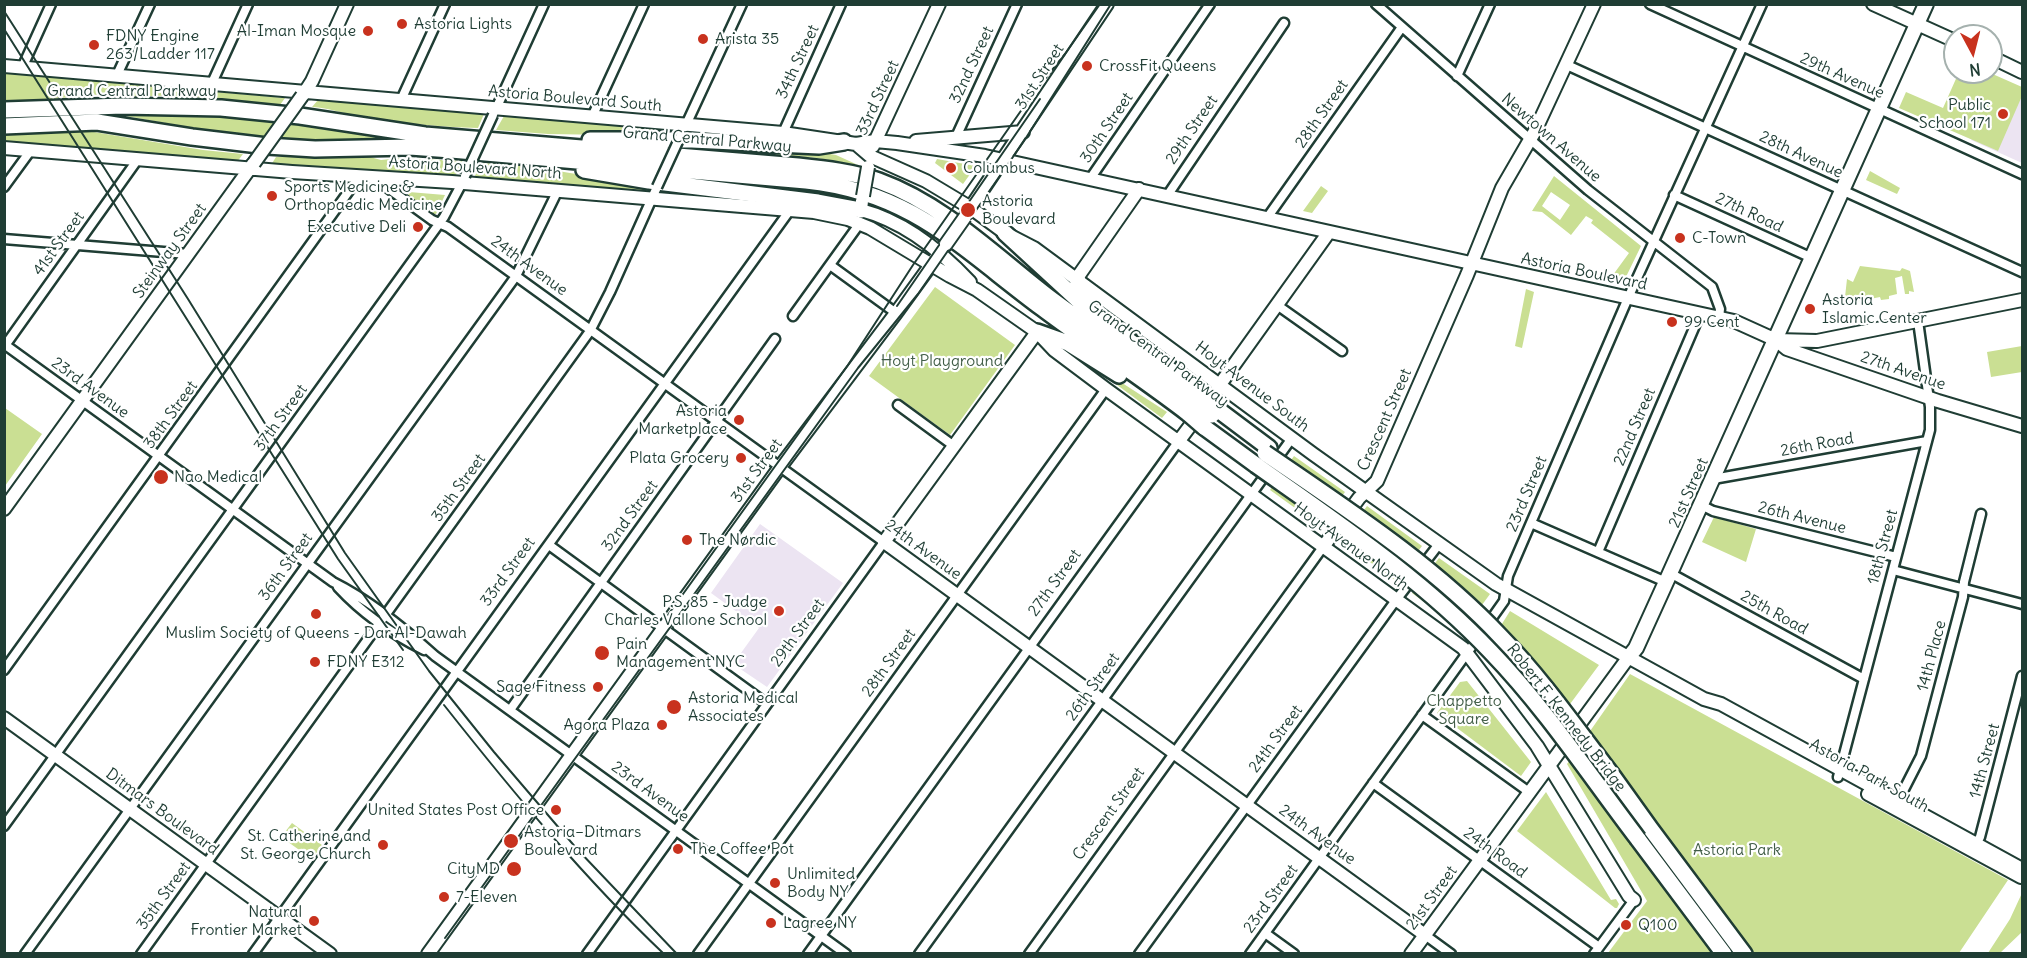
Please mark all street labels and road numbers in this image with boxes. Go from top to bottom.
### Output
street label: 34th Street [773,22,823,102]
street label: 32nd Street [946,23,998,107]
street label: 31st Street [1012,41,1068,113]
street label: 29th Avenue [1797,49,1887,103]
street label: 33rd Street [852,57,904,139]
street label: 28th Street [1291,76,1353,152]
street label: Grand Central Parkway [47,81,217,101]
street label: Astoria Boulevard South [487,82,663,116]
street label: 30th Street [1076,89,1138,167]
street label: Newtown Avenue [1497,89,1605,187]
street label: 29th Street [1162,92,1222,168]
street label: Grand Central Parkway [622,123,792,157]
street label: 28th Avenue [1756,127,1846,183]
street label: Astoria Boulevard North [388,152,562,184]
street label: 27th Road [1712,189,1786,237]
street label: Steinway Street [129,200,211,302]
street label: 41st Street [29,208,89,280]
street label: 24th Avenue [487,232,571,300]
street label: Astoria Boulevard [1519,249,1649,295]
street label: Grand Central Parkway [1084,296,1232,412]
street label: Hoyt Avenue South [1191,338,1313,436]
street label: 27th Avenue [1858,347,1948,395]
street label: 23rd Avenue [48,353,132,423]
street label: Crescent Street [1354,366,1416,474]
street label: 38th Street [140,377,202,453]
street label: 37th Street [250,381,312,455]
street label: 22nd Street [1610,385,1660,469]
street label: 26th Road [1779,429,1855,461]
street label: 31st Street [727,435,787,507]
street label: 35th Street [428,450,490,526]
street label: 23rd Street [1503,453,1551,535]
street label: 21st Street [1665,455,1713,531]
street label: 32nd Street [598,477,662,555]
street label: 26th Avenue [1756,498,1848,538]
street label: Hoyt Avenue North [1290,499,1412,595]
street label: 18th Street [1864,507,1902,587]
street label: 24th Avenue [881,516,965,584]
street label: 36th Street [255,529,317,605]
street label: 33rd Street [477,534,539,610]
street label: 27th Street [1024,546,1086,620]
street label: 25th Road [1737,587,1811,639]
street label: 29th Street [767,595,829,671]
street label: 14th Place [1913,618,1951,694]
street label: 28th Street [858,625,920,701]
street label: Robert F. Kennedy Bridge [1502,640,1630,796]
street label: 26th Street [1062,649,1124,725]
street label: 24th Street [1245,701,1307,777]
street label: 14th Street [1966,721,2004,801]
street label: Astoria Park South [1806,735,1932,817]
street label: 23rd Avenue [608,757,692,827]
street label: Crescent Street [1069,764,1149,864]
street label: Ditmars Boulevard [102,765,222,859]
street label: 24th Avenue [1275,801,1359,869]
street label: 24th Road [1460,824,1530,882]
street label: 35th Street [133,858,195,934]
street label: 23rd Street [1240,861,1302,937]
street label: 21st Street [1402,862,1462,934]

